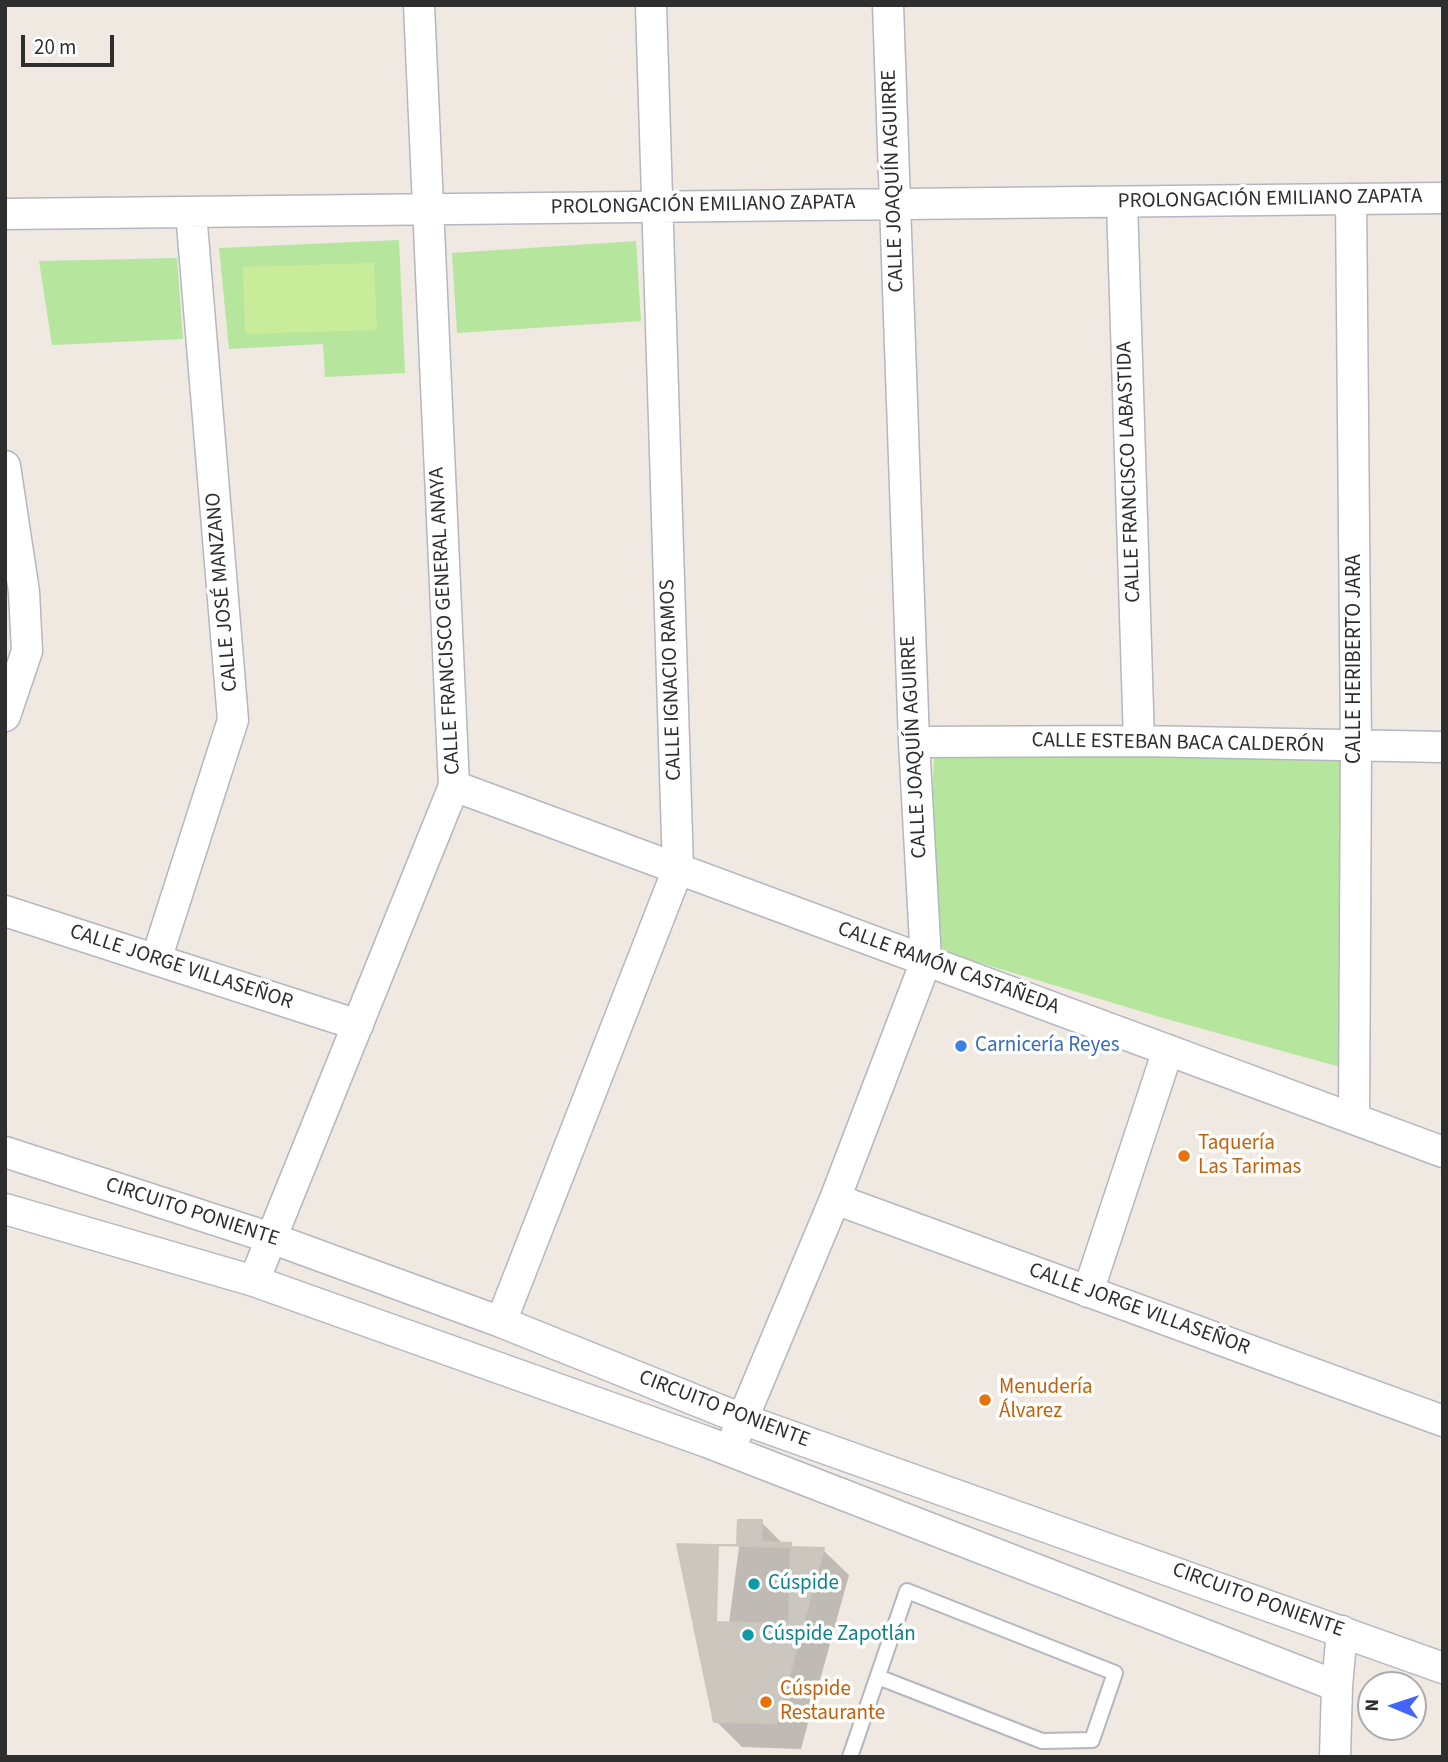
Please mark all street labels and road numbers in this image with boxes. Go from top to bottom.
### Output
street label: CALLE JOAQUÍN AGUIRRE [878,69,910,293]
street label: PROLONGACIÓN EMILIANO ZAPATA [1118,185,1422,215]
street label: PROLONGACIÓN EMILIANO ZAPATA [551,191,855,221]
street label: CALLE FRANCISCO LABASTIDA [1113,341,1147,603]
street label: CALLE FRANCISCO GENERAL ANAYA [425,466,467,776]
street label: CALLE JOSÉ MANZANO [202,491,244,693]
street label: CALLE HERIBERTO JARA [1342,554,1368,764]
street label: CALLE IGNACIO RAMOS [656,579,688,781]
street label: CALLE JOAQUÍN AGUIRRE [897,635,933,859]
street label: CALLE ESTEBAN BACA CALDERÓN [1031,729,1325,759]
street label: CALLE RAMÓN CASTAÑEDA [834,917,1062,1021]
street label: CALLE JORGE VILLASEÑOR [66,920,296,1016]
street label: CIRCUITO PONIENTE [102,1173,282,1253]
street label: CALLE JORGE VILLASEÑOR [1025,1258,1253,1362]
street label: CIRCUITO PONIENTE [635,1366,813,1454]
street label: CIRCUITO PONIENTE [1169,1558,1347,1644]

